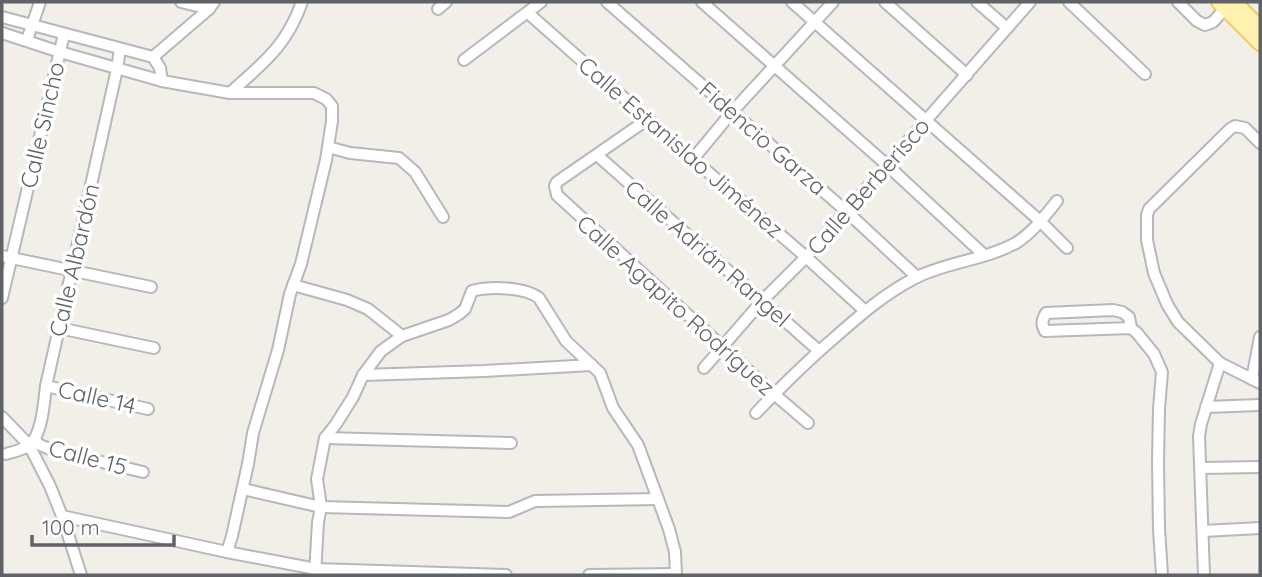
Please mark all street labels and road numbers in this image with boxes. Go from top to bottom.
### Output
street label: Calle Estanislao Jiménez [573,50,789,244]
street label: Calle Sincho [13,59,71,191]
street label: Fidencio Garza [693,75,833,201]
street label: Calle Berberisco [800,111,936,261]
street label: Calle Adrián Rangel [619,173,797,333]
street label: Calle Albardón [42,181,106,339]
street label: Calle Agapito Rodríguez [571,208,781,402]
street label: Calle 14 [55,374,139,420]
street label: Calle 15 [46,433,130,481]

